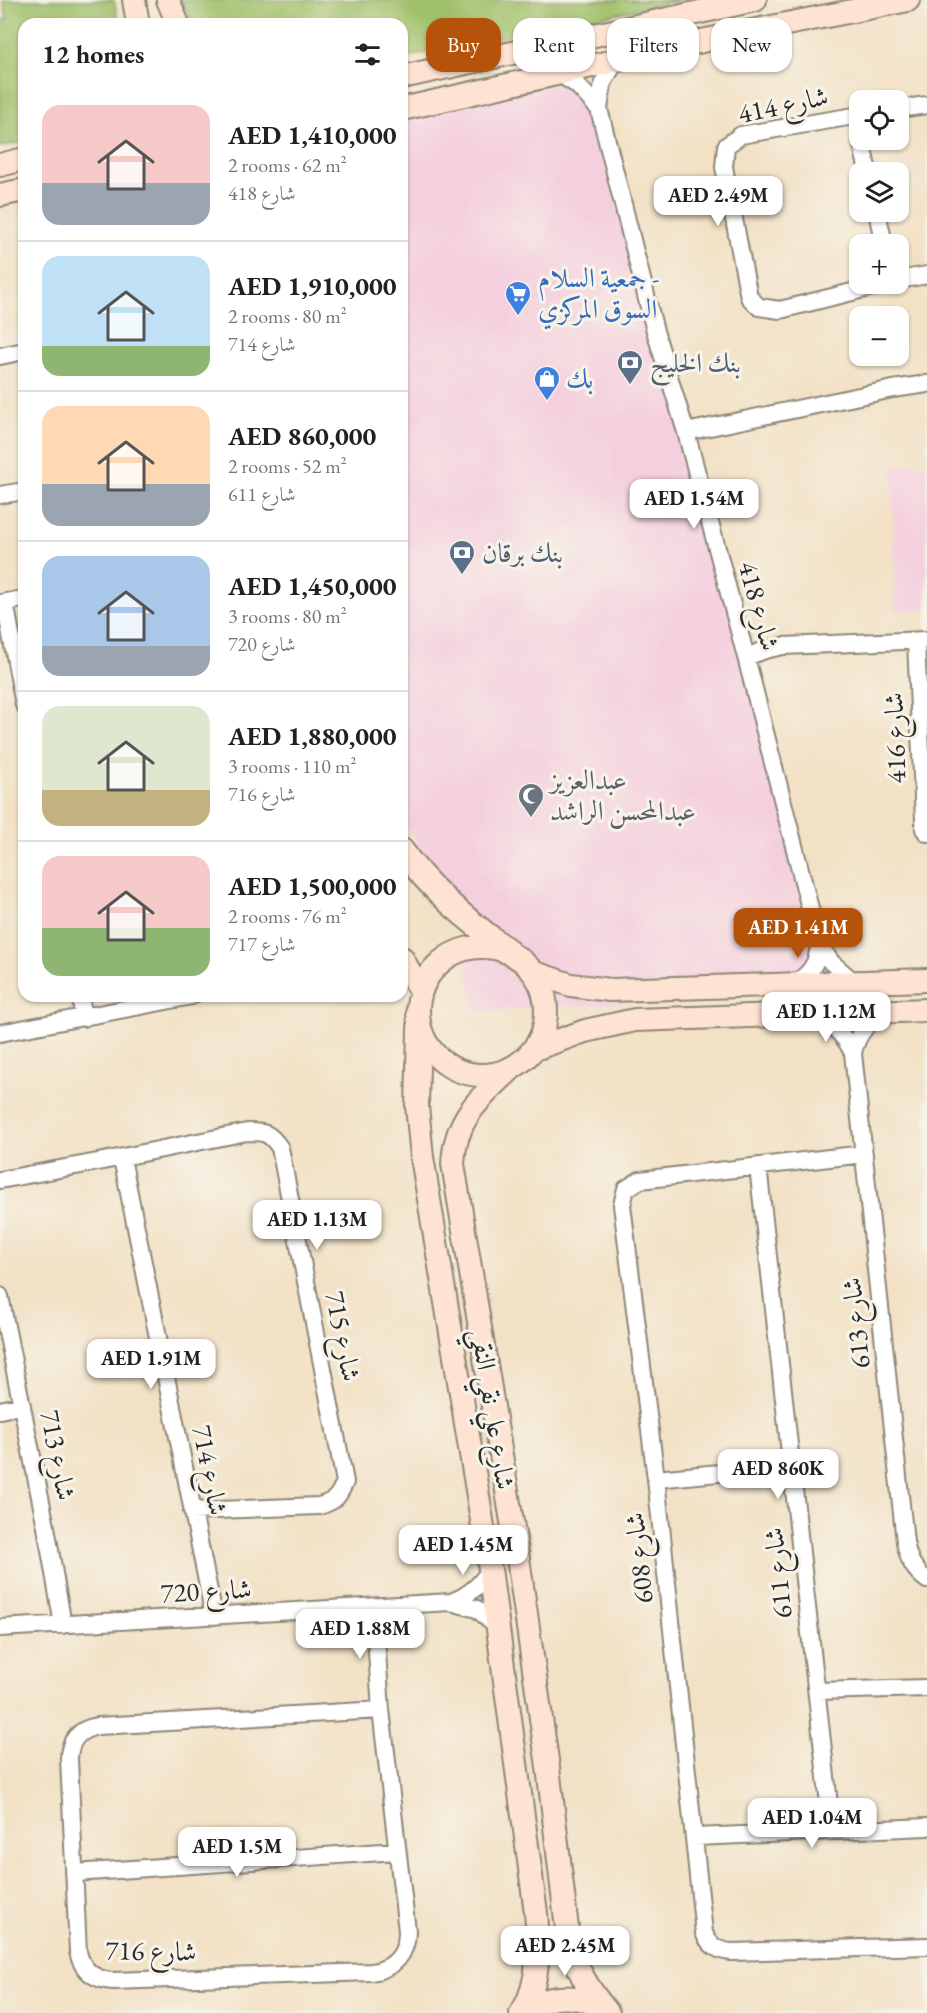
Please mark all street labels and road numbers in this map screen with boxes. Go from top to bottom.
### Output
street label: شارع 414 [735,78,832,136]
street label: شارع 418 [726,557,788,656]
street label: شارع 416 [875,692,919,784]
street label: شارع 613 [833,1275,883,1370]
street label: شارع 715 [313,1288,369,1385]
street label: شارع علي نقي النقي [455,1326,523,1493]
street label: شارع 713 [28,1407,84,1504]
street label: شارع 714 [180,1422,236,1519]
street label: شارع 608 [616,1510,666,1605]
street label: شارع 611 [755,1525,805,1620]
street label: شارع 720 [160,1571,253,1615]
street label: شارع 716 [105,1932,197,1974]

